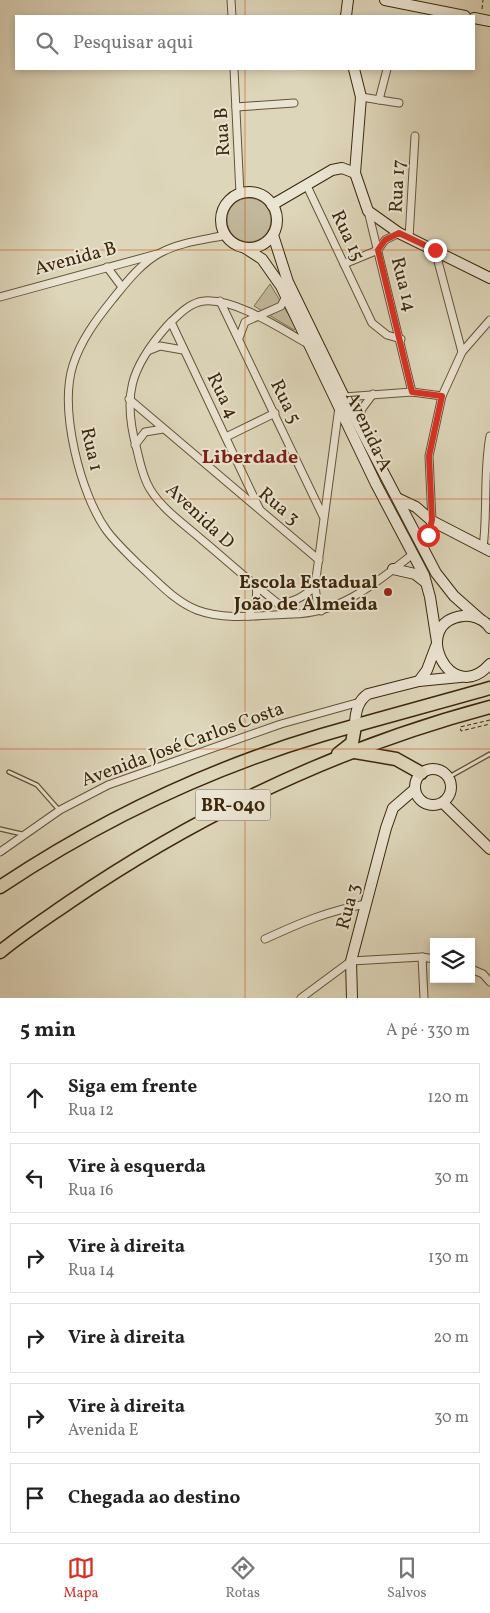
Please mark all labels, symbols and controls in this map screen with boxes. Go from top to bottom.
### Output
search box [15,15,475,70]
icon: search [33,29,61,57]
text: Pesquisar aqui [73,30,193,56]
street label: Rua B [209,107,237,157]
street label: Rua 17 [384,159,412,214]
street label: Rua 15 [324,206,370,266]
street label: Avenida B [32,236,119,282]
route end [424,239,447,262]
street label: Rua 14 [384,254,422,315]
street label: Rua 4 [200,368,244,423]
street label: Rua 5 [263,375,307,428]
street label: Avenida A [338,388,398,476]
street label: Rua 1 [73,425,109,474]
district label: Liberdade [202,444,298,472]
street label: Avenida D [159,478,240,555]
street label: Rua 3 [252,482,305,532]
route start [417,524,440,547]
place label: Escola Estadual João de Almeida [233,570,378,618]
marker: Escola Estadual João de Almeida [382,586,394,598]
street label: Avenida José Carlos Costa [78,696,288,794]
road number: BR-040 [196,790,270,820]
street label: Rua 3 [330,881,368,932]
map controls [430,938,475,983]
button: layers [430,938,475,983]
text: 5 min [20,1016,76,1045]
text: A pé · 330 m [386,1020,470,1042]
text: Siga em frente [68,1074,197,1100]
icon: ahead [21,1084,49,1112]
text: 120 m [427,1087,469,1109]
text: Rua 12 [68,1100,114,1122]
text: Vire à esquerda [68,1154,206,1180]
icon: left [21,1164,49,1192]
text: 30 m [434,1167,469,1189]
text: Rua 16 [68,1180,113,1202]
text: Vire à direita [68,1234,185,1260]
icon: right [21,1244,49,1272]
text: 130 m [428,1247,469,1269]
text: Rua 14 [68,1260,115,1282]
icon: right [21,1324,49,1352]
text: Vire à direita [68,1325,185,1351]
text: 20 m [434,1327,469,1349]
text: Vire à direita [68,1394,185,1420]
icon: right [21,1404,49,1432]
text: 30 m [434,1407,469,1429]
text: Avenida E [68,1420,138,1442]
icon: arrive [21,1484,49,1512]
text: Chegada ao destino [68,1485,240,1511]
tab: Mapa [63,1554,98,1603]
tab: Rotas [225,1554,260,1603]
tab: Salvos [387,1554,427,1603]

